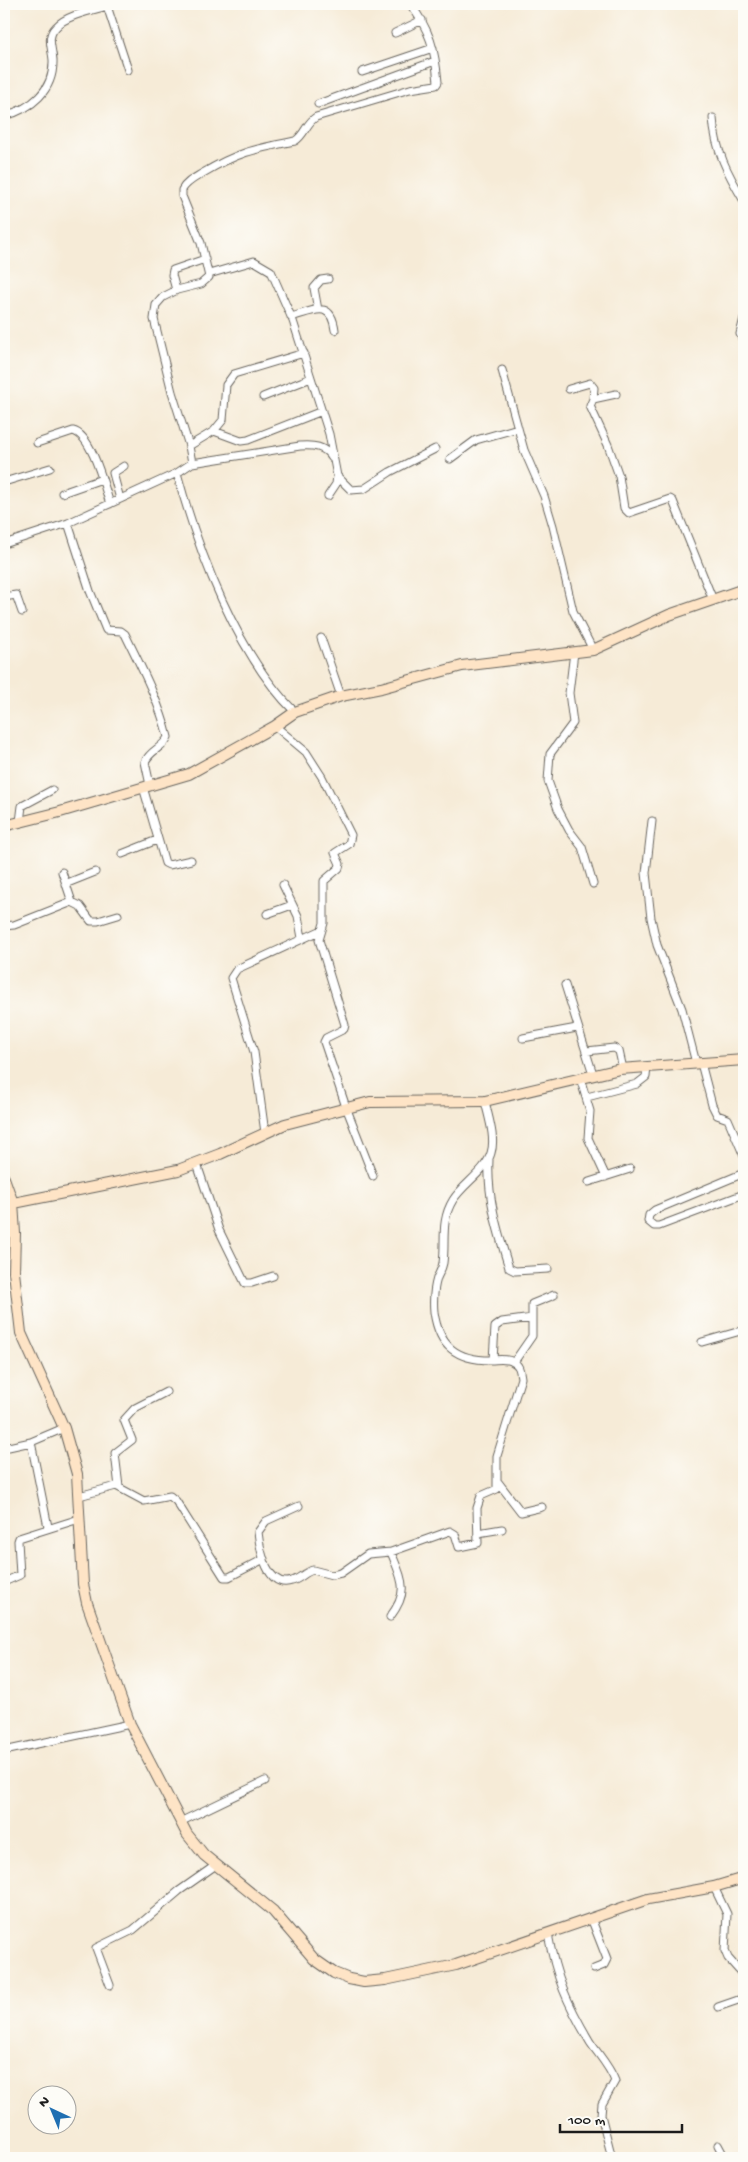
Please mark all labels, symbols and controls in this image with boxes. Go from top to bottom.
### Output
north arrow [28,2084,78,2134]
text: N [36,2093,54,2112]
scale bar [560,2102,683,2134]
text: 100 m [567,2112,606,2130]

